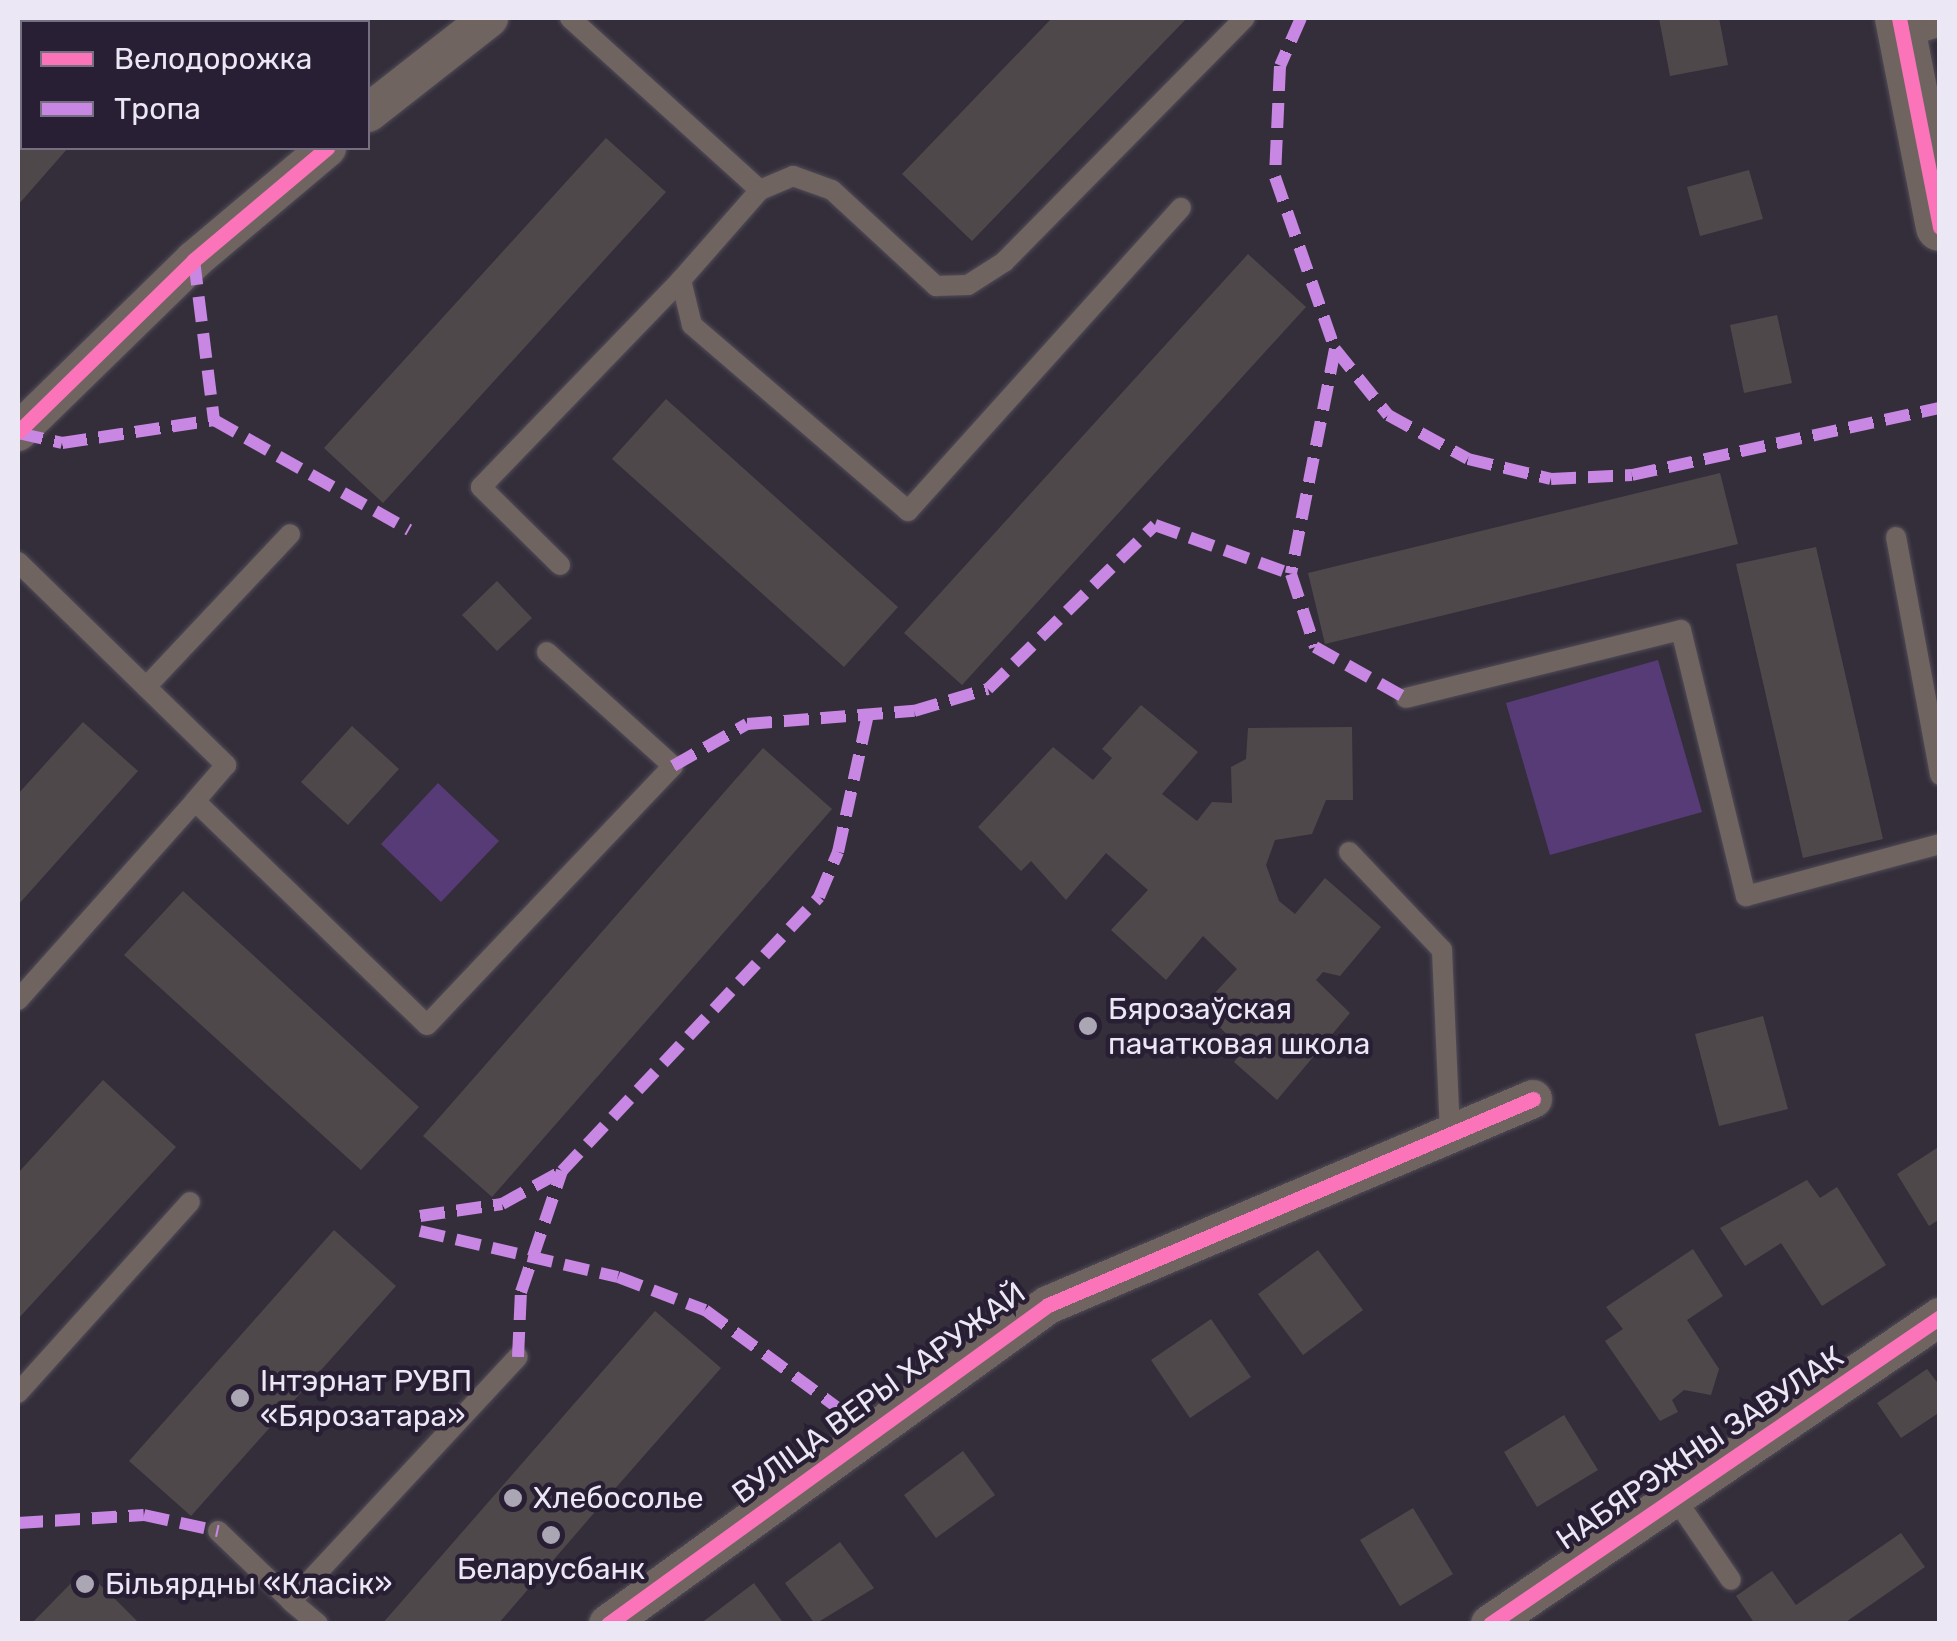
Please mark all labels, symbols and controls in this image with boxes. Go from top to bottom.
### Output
legend [20,20,370,150]
text: Велодорожка [114,41,312,77]
text: Тропа [114,91,201,127]
place label: Бярозаўская пачатковая школа [1108,991,1370,1062]
marker: Бярозаўская пачатковая школа [1077,1015,1099,1037]
street label: ВУЛІЦА ВЕРЫ ХАРУЖАЙ [726,1275,1032,1511]
street label: НАБЯРЭЖНЫ ЗАВУЛАК [1550,1339,1850,1557]
place label: Інтэрнат РУВП «Бярозатара» [260,1363,472,1434]
marker: Інтэрнат РУВП «Бярозатара» [229,1387,251,1409]
place label: Хлебосолье [533,1480,704,1516]
marker: Хлебосолье [502,1487,524,1509]
marker: Беларусбанк [540,1524,562,1546]
place label: Беларусбанк [457,1551,645,1587]
place label: Більярдны «Класік» [105,1566,393,1602]
marker: Більярдны «Класік» [74,1573,96,1595]

